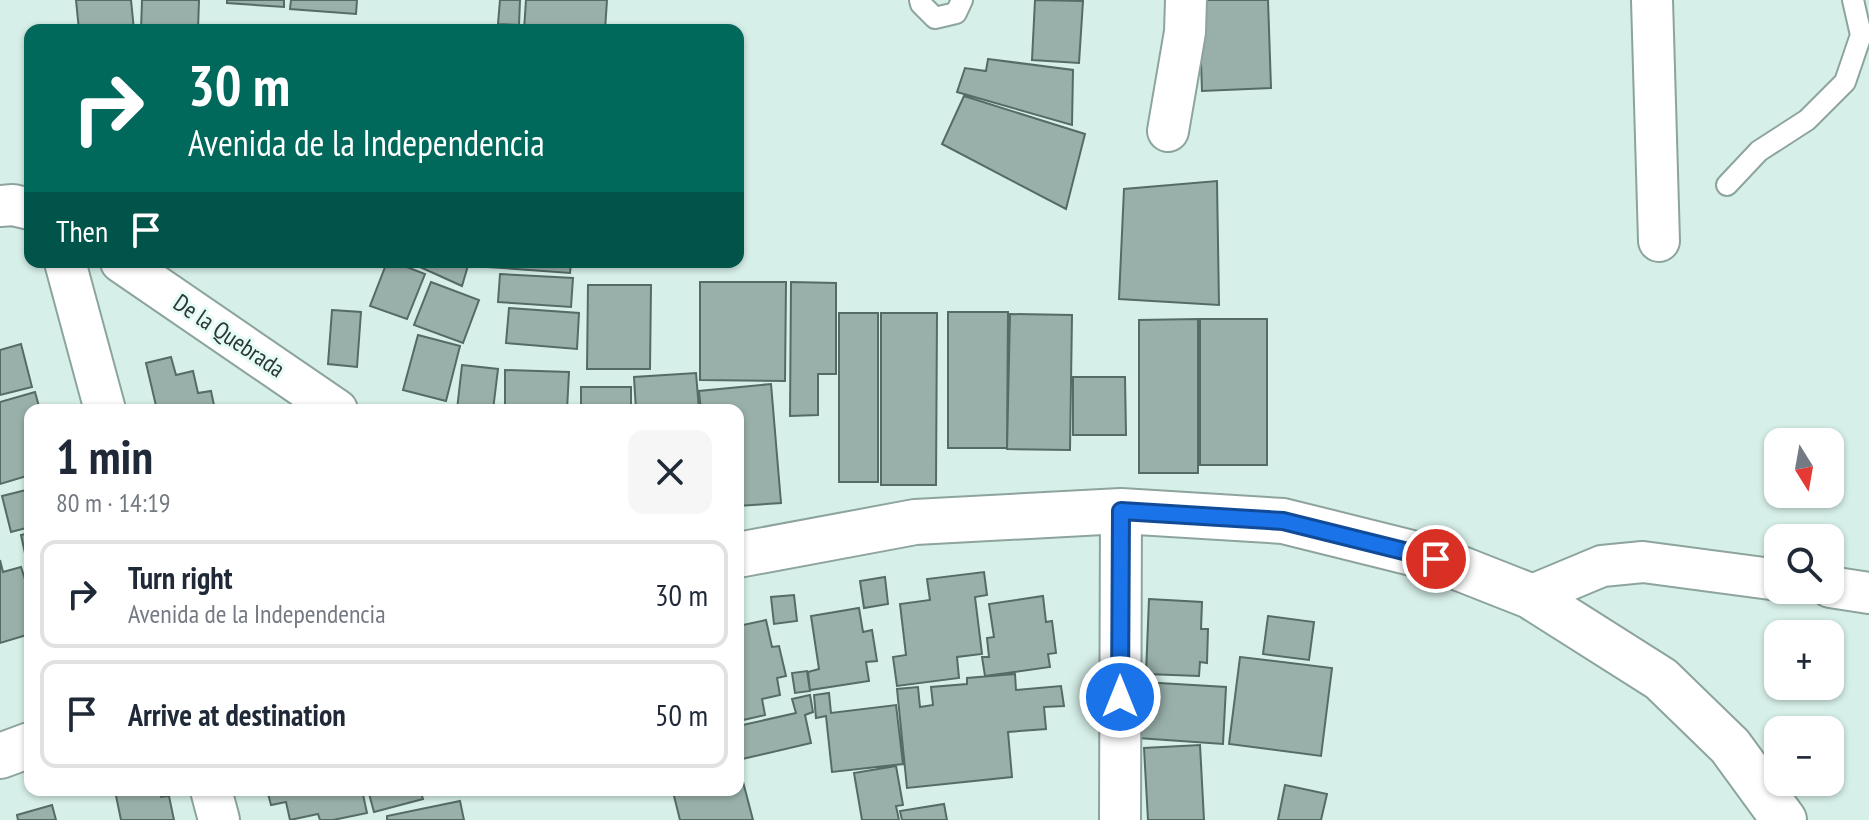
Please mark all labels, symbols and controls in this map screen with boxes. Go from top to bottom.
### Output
text: 30 m [188,49,290,121]
icon: right [56,56,160,160]
text: Avenida de la Independencia [188,119,545,166]
icon: arrive [124,208,168,252]
text: Then [56,211,108,250]
street label: De la Quebrada [168,287,291,384]
text: 1 min [56,425,153,487]
north arrow [1764,428,1844,508]
map controls [1764,428,1844,796]
button: close [628,430,712,514]
text: 80 m · 14:19 [56,486,171,519]
button: search [1764,524,1844,604]
pin [1402,525,1470,593]
icon: arrive [1414,537,1458,581]
text: Turn right [128,558,232,597]
icon: right [60,572,104,616]
text: 30 m [655,575,708,614]
text: Avenida de la Independencia [128,597,386,630]
button: + [1764,620,1844,700]
position arrow [1078,655,1162,739]
icon: arrive [60,692,104,736]
text: Arrive at destination [128,695,346,734]
text: 50 m [655,695,708,734]
button: − [1764,716,1844,796]

